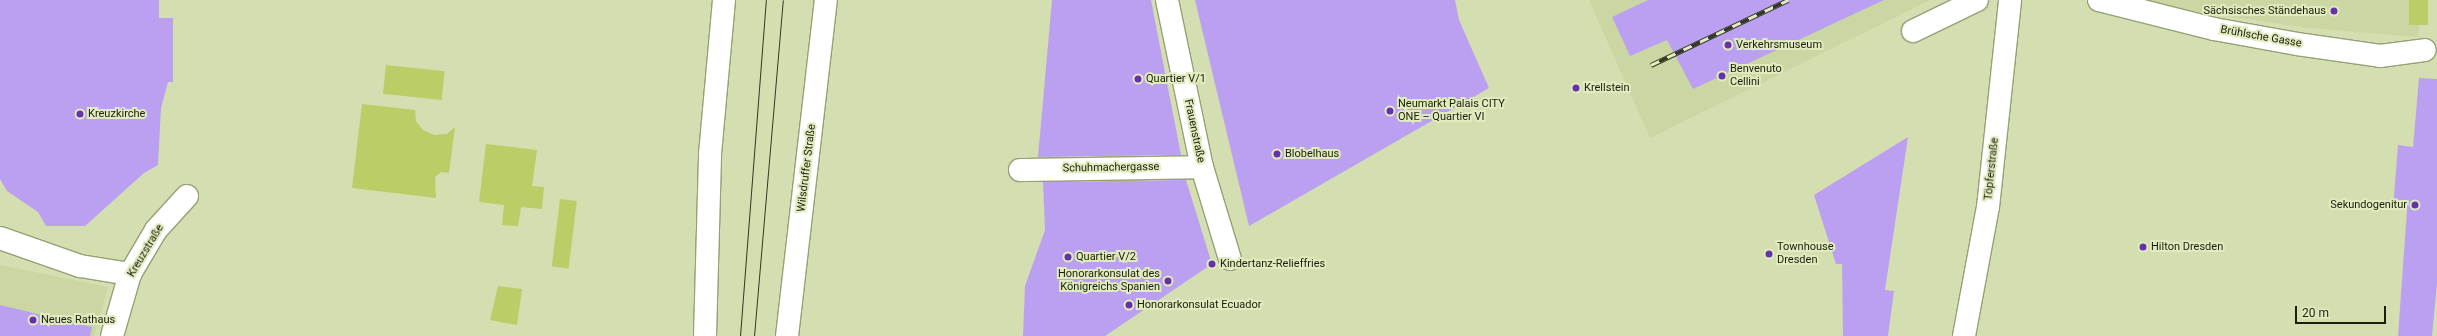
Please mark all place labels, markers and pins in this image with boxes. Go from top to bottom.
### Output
place label: Sächsisches Ständehaus [2204,4,2326,18]
marker: Sächsisches Ständehaus [2329,6,2339,16]
place label: Verkehrsmuseum [1736,38,1822,52]
marker: Verkehrsmuseum [1723,40,1733,50]
place label: Benvenuto Cellini [1730,63,1782,89]
marker: Benvenuto Cellini [1717,71,1727,81]
place label: Quartier V/1 [1146,72,1206,86]
marker: Quartier V/1 [1133,74,1143,84]
place label: Krellstein [1584,81,1630,95]
marker: Krellstein [1571,83,1581,93]
place label: Neumarkt Palais CITY ONE – Quartier VI [1398,98,1505,124]
marker: Neumarkt Palais CITY ONE – Quartier VI [1385,106,1395,116]
place label: Kreuzkirche [88,107,145,121]
marker: Kreuzkirche [75,109,85,119]
place label: Blobelhaus [1285,147,1339,161]
marker: Blobelhaus [1272,149,1282,159]
place label: Sekundogenitur [2330,198,2407,212]
marker: Sekundogenitur [2410,200,2420,210]
place label: Hilton Dresden [2151,240,2223,254]
place label: Townhouse Dresden [1777,241,1834,267]
marker: Hilton Dresden [2138,242,2148,252]
marker: Townhouse Dresden [1764,249,1774,259]
place label: Quartier V/2 [1076,250,1136,264]
marker: Quartier V/2 [1063,252,1073,262]
place label: Kindertanz-Relieffries [1220,257,1325,271]
marker: Kindertanz-Relieffries [1207,259,1217,269]
place label: Honorarkonsulat des Königreichs Spanien [1058,268,1160,294]
marker: Honorarkonsulat des Königreichs Spanien [1163,276,1173,286]
place label: Honorarkonsulat Ecuador [1137,298,1262,312]
marker: Honorarkonsulat Ecuador [1124,300,1134,310]
place label: Neues Rathaus [41,313,115,327]
marker: Neues Rathaus [28,315,38,325]

